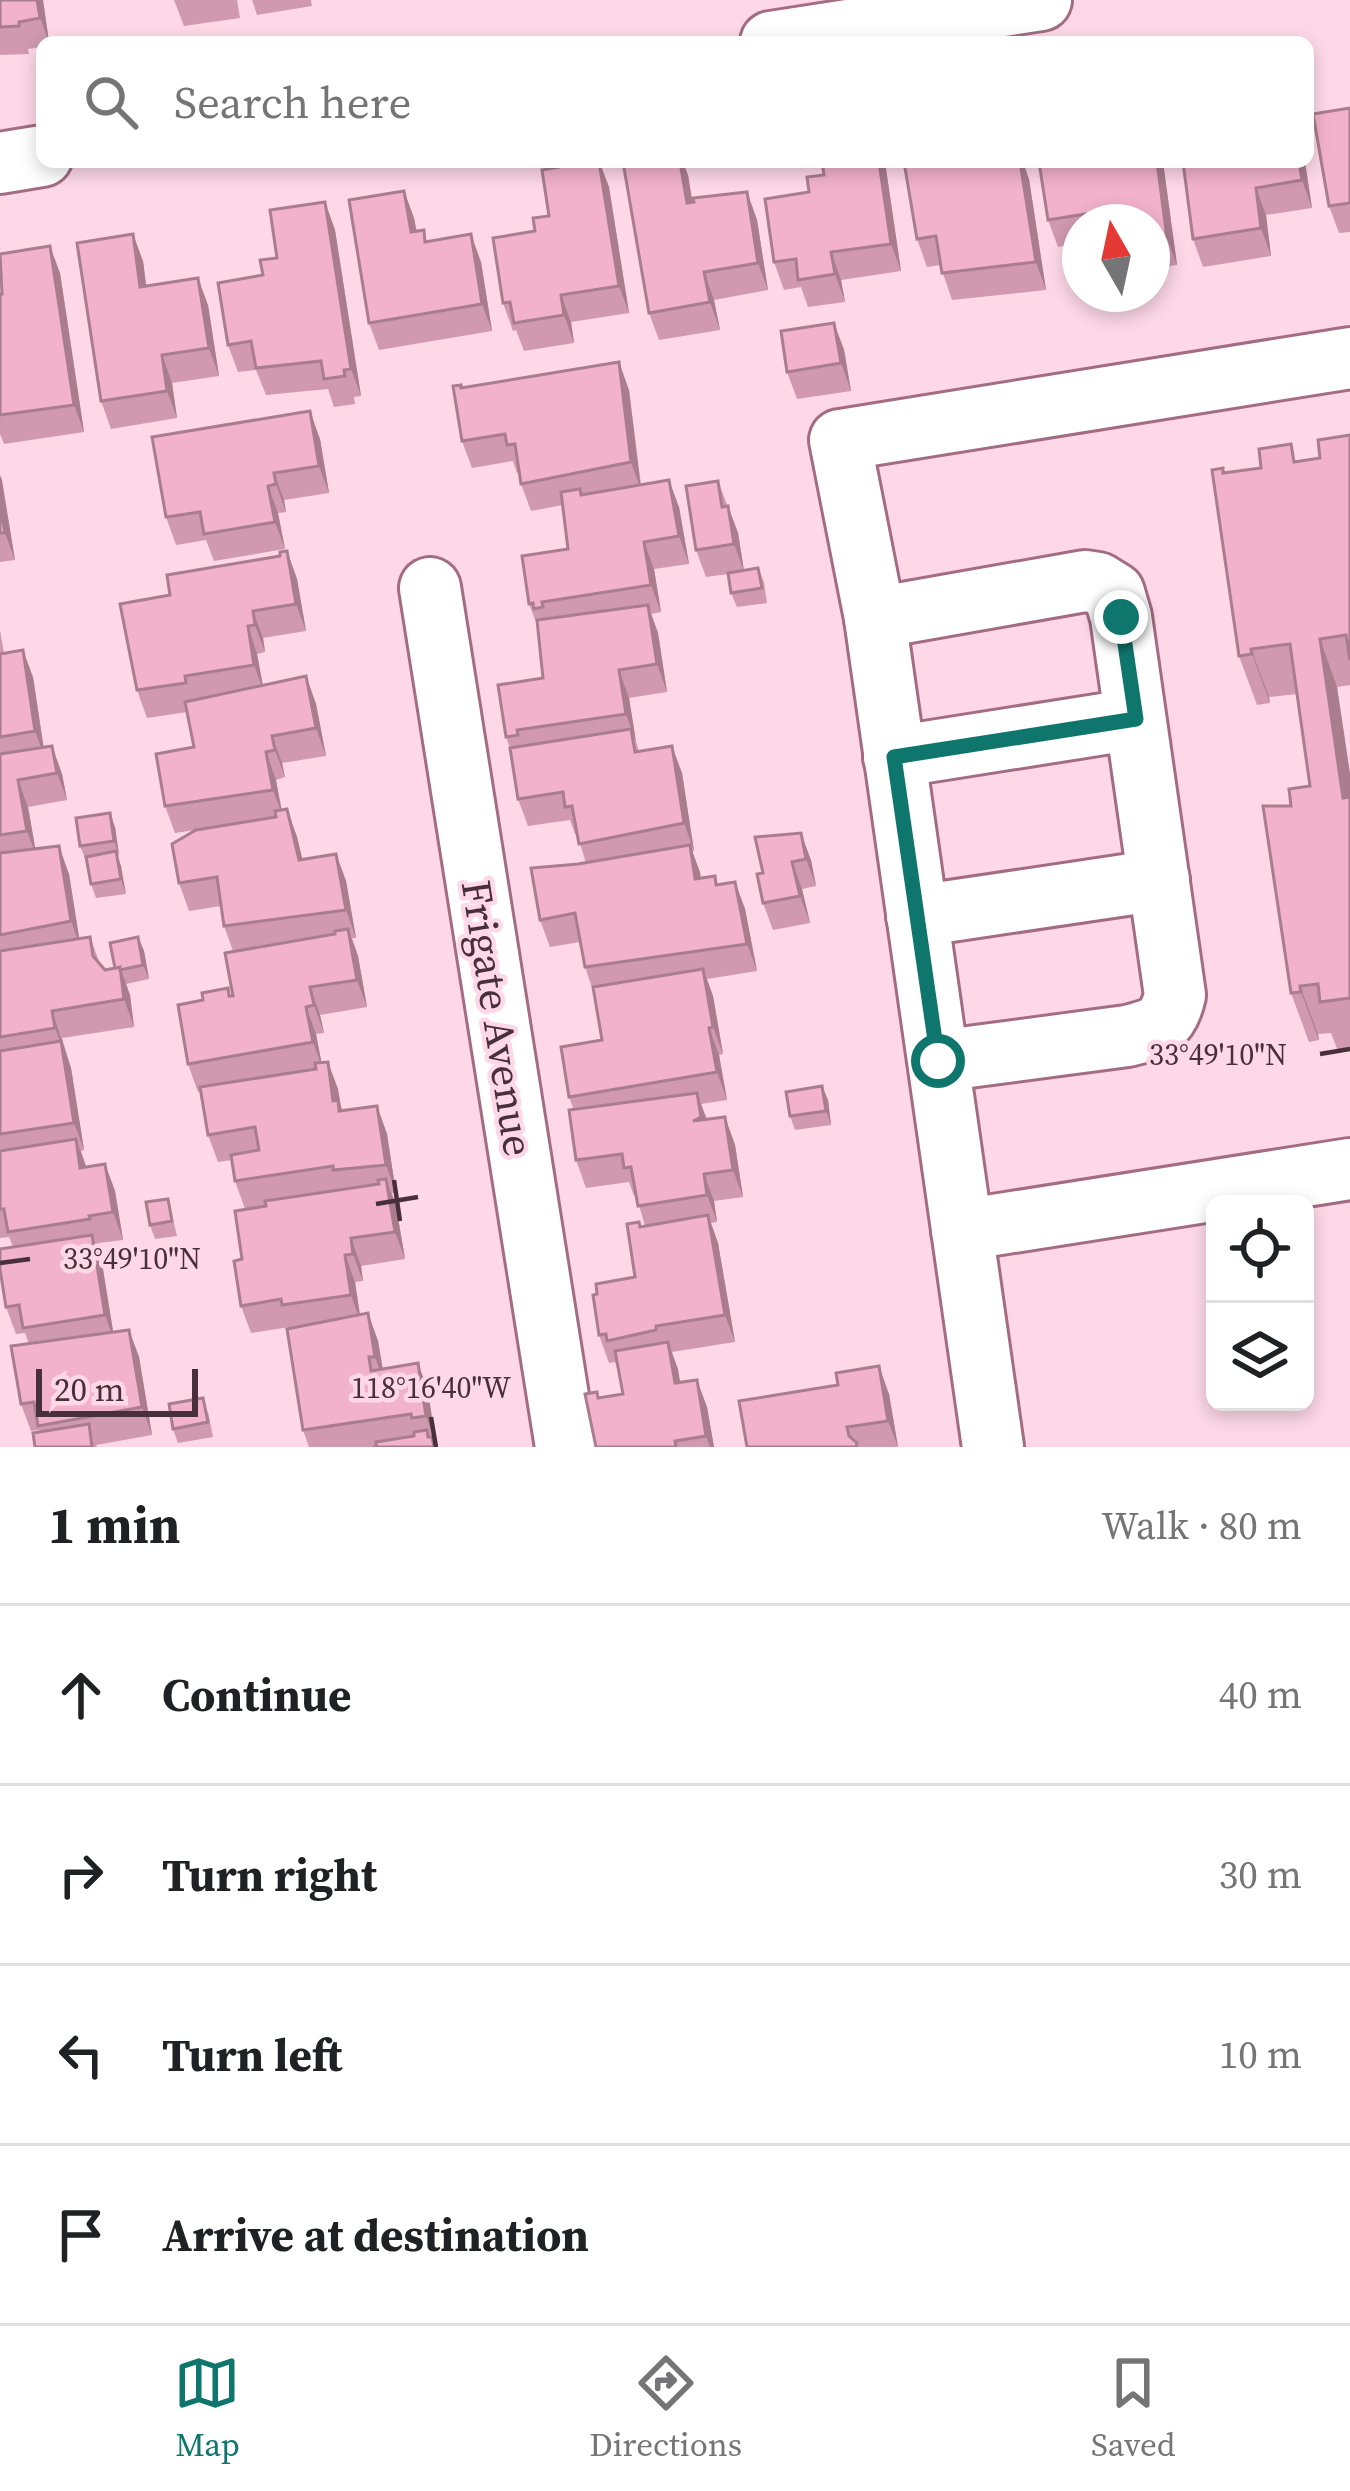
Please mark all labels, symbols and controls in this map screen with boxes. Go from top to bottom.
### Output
search box [36,36,1314,168]
icon: search [78,69,144,135]
text: Search here [174,71,411,133]
north arrow [1062,204,1170,312]
route end [1094,590,1148,644]
street label: Frigate Avenue [448,876,548,1160]
route start [911,1034,965,1088]
text: 33°49'10"N [1149,1034,1287,1075]
map controls [1206,1195,1314,1411]
button: locate [1206,1195,1314,1303]
text: 33°49'10"N [63,1238,201,1279]
button: layers [1206,1303,1314,1411]
scale bar [36,1363,198,1416]
text: 20 m [54,1367,124,1412]
text: 118°16'40"W [351,1367,511,1408]
text: 1 min [48,1490,180,1560]
text: Walk · 80 m [1101,1499,1302,1552]
icon: ahead [48,1662,114,1728]
text: Continue [162,1664,351,1726]
text: 40 m [1219,1668,1302,1721]
icon: right [48,1842,114,1908]
text: Turn right [162,1844,377,1906]
text: 30 m [1219,1848,1302,1901]
icon: left [48,2022,114,2088]
text: Turn left [162,2024,342,2086]
text: 10 m [1219,2028,1302,2081]
icon: arrive [48,2202,114,2268]
text: Arrive at destination [162,2204,589,2266]
tab: Map [174,2350,240,2467]
tab: Directions [589,2350,742,2467]
tab: Saved [1091,2350,1176,2467]

